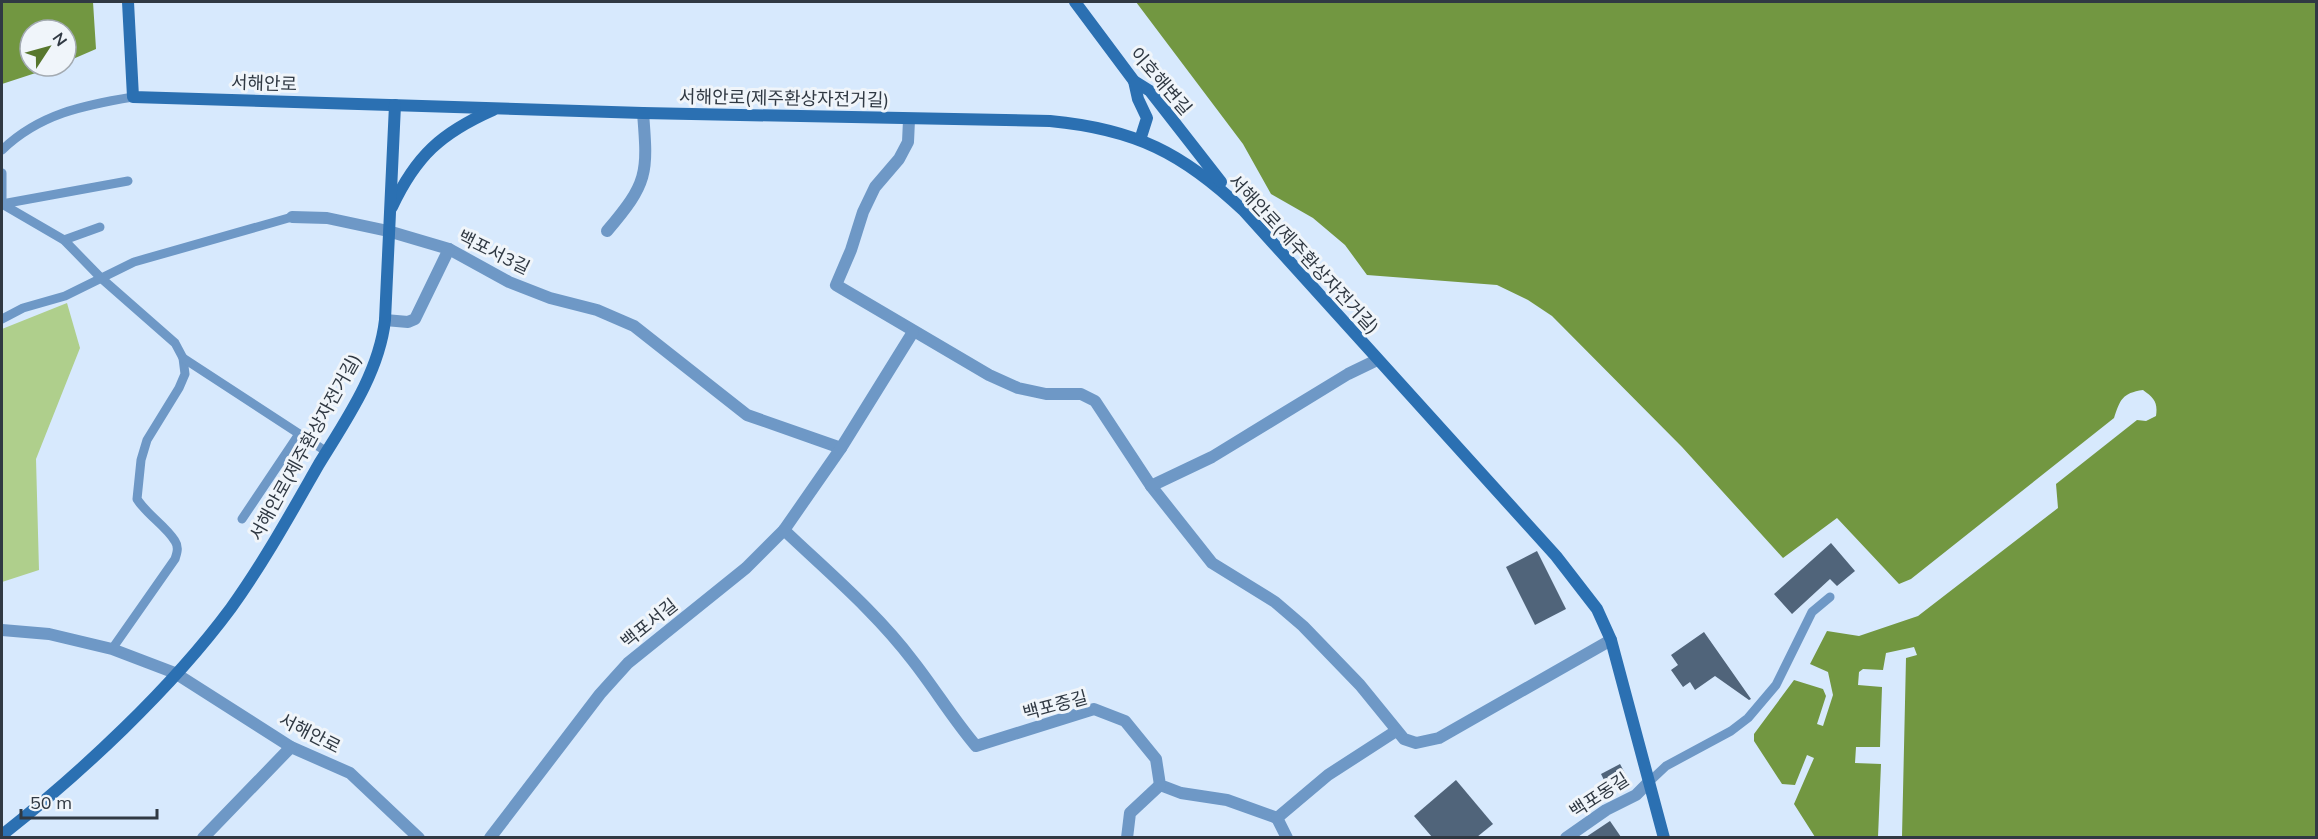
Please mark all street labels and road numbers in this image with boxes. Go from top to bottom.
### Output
street label: 이호해변길 [1125,42,1197,120]
street label: 서해안로 [230,70,298,96]
street label: 서해안로(제주환상자전거길) [679,85,889,111]
street label: 서해안로(제주환상자전거길) [1224,169,1384,339]
street label: 백포서3길 [454,225,534,279]
street label: 서해안로(제주환상자전거길) [244,350,366,544]
street label: 백포서길 [616,593,682,653]
street label: 백포중길 [1020,685,1090,725]
street label: 서해안로 [275,708,345,758]
street label: 백포동길 [1565,767,1633,823]

